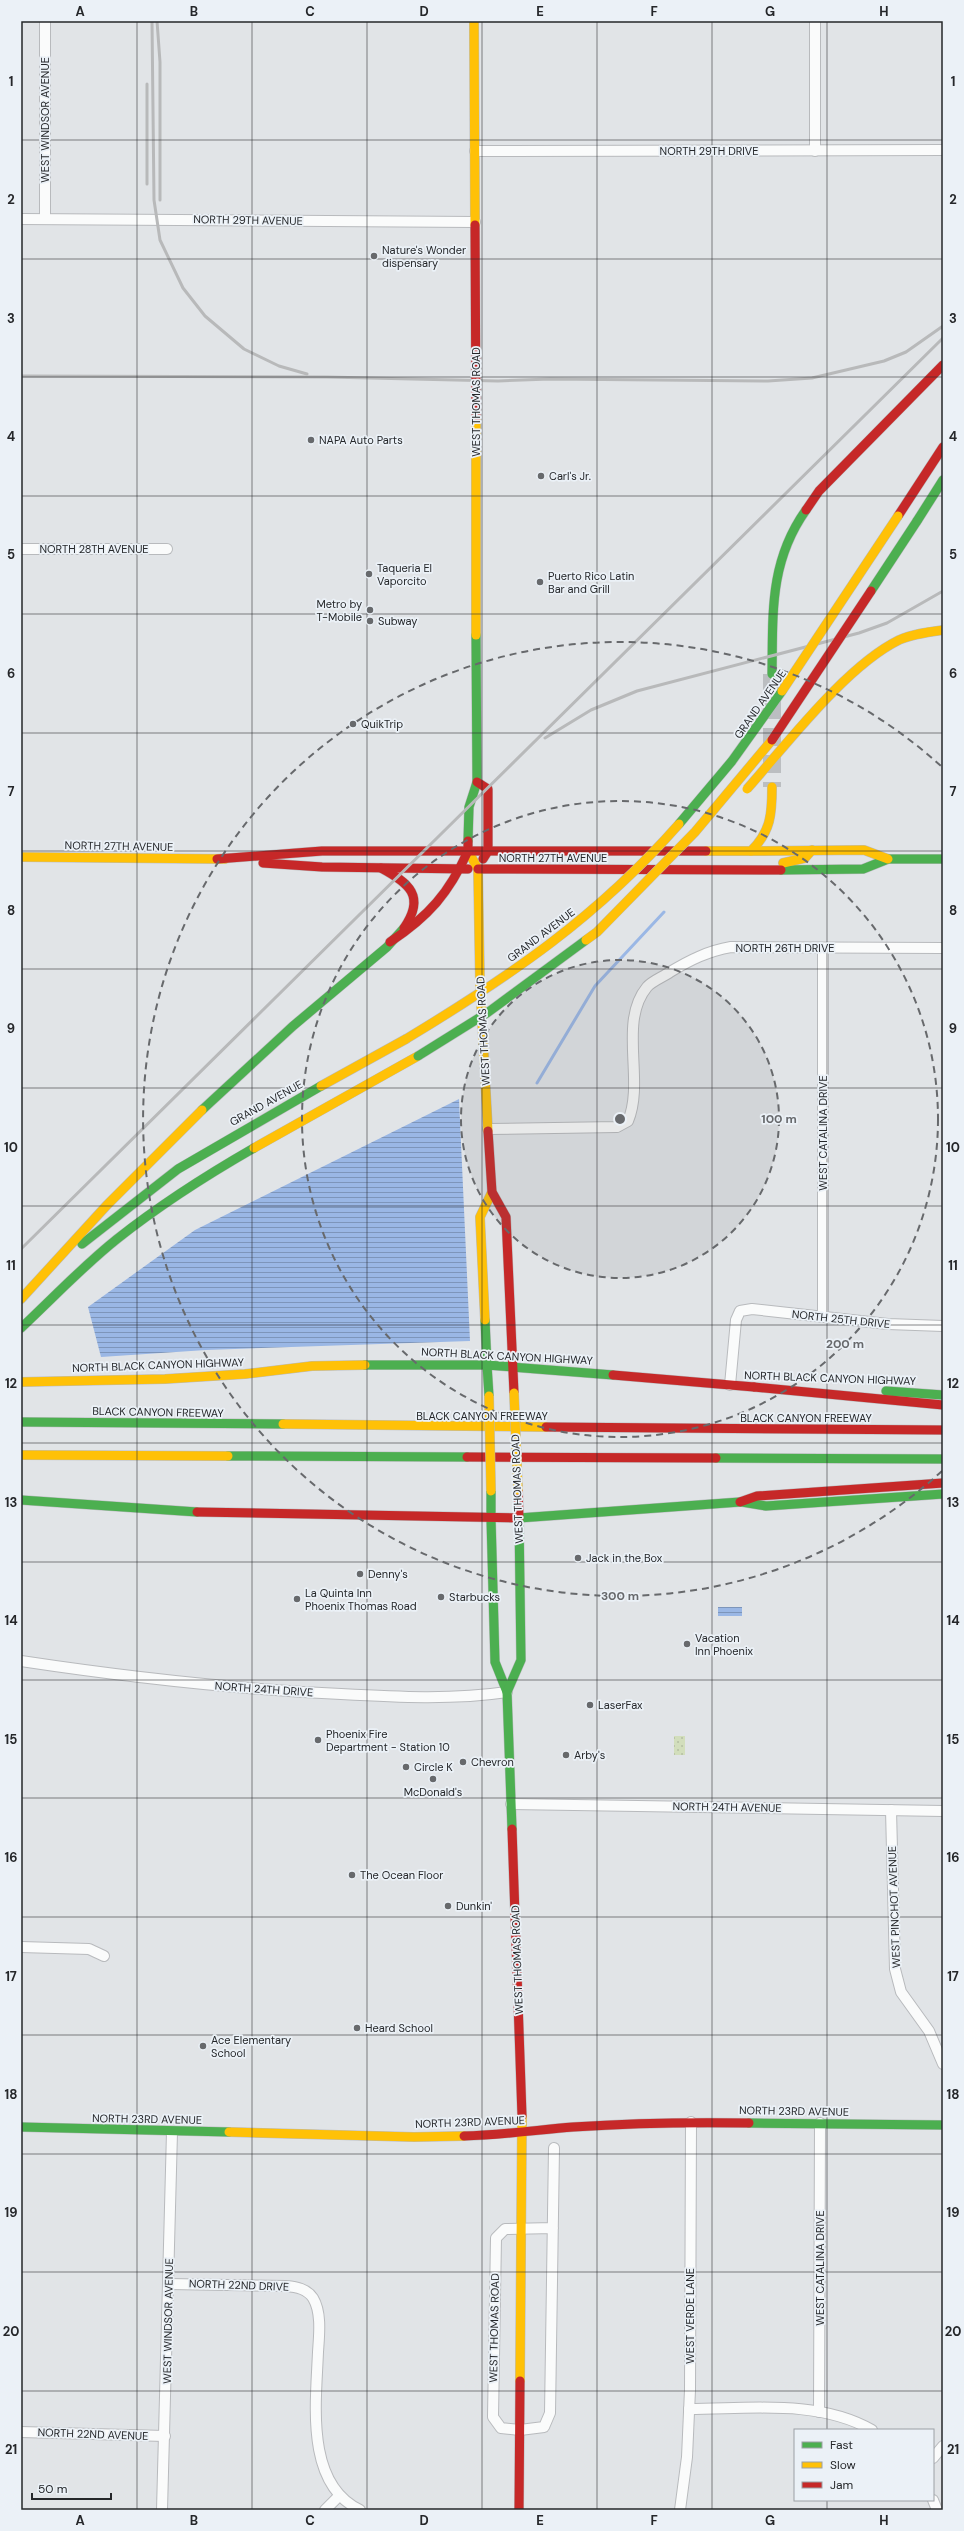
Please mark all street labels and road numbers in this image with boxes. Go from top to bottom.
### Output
street label: WEST WINDSOR AVENUE [38,57,52,183]
street label: NORTH 29TH DRIVE [660,144,758,158]
street label: NORTH 29TH AVENUE [193,212,303,228]
street label: WEST THOMAS ROAD [469,347,483,457]
street label: NORTH 28TH AVENUE [39,542,149,556]
street label: GRAND AVENUE [731,667,789,741]
street label: NORTH 27TH AVENUE [65,838,173,854]
street label: NORTH 27TH AVENUE [499,851,607,865]
street label: GRAND AVENUE [504,905,578,965]
street label: NORTH 26TH DRIVE [736,941,834,955]
street label: WEST THOMAS ROAD [473,975,493,1086]
street label: WEST CATALINA DRIVE [816,1075,830,1191]
street label: GRAND AVENUE [227,1077,305,1129]
street label: NORTH 25TH DRIVE [791,1307,891,1331]
street label: NORTH BLACK CANYON HIGHWAY [421,1345,594,1368]
street label: NORTH BLACK CANYON HIGHWAY [72,1355,245,1375]
street label: NORTH BLACK CANYON HIGHWAY [744,1368,917,1388]
street label: BLACK CANYON FREEWAY [92,1404,225,1420]
street label: BLACK CANYON FREEWAY [416,1409,548,1423]
street label: BLACK CANYON FREEWAY [740,1411,872,1425]
street label: WEST THOMAS ROAD [508,1434,526,1544]
street label: NORTH 24TH DRIVE [214,1679,314,1699]
street label: NORTH 24TH AVENUE [672,1799,782,1815]
street label: WEST PINCHOT AVENUE [885,1846,903,1968]
street label: WEST THOMAS ROAD [508,1905,526,2015]
street label: NORTH 23RD AVENUE [739,2103,849,2119]
street label: NORTH 23RD AVENUE [92,2111,202,2127]
street label: NORTH 23RD AVENUE [415,2113,525,2131]
street label: WEST CATALINA DRIVE [813,2210,827,2326]
street label: WEST WINDSOR AVENUE [160,2258,176,2384]
street label: WEST VERDE LANE [683,2268,697,2364]
street label: WEST THOMAS ROAD [486,2273,502,2383]
street label: NORTH 22ND DRIVE [189,2276,289,2294]
street label: NORTH 22ND AVENUE [37,2425,149,2443]

